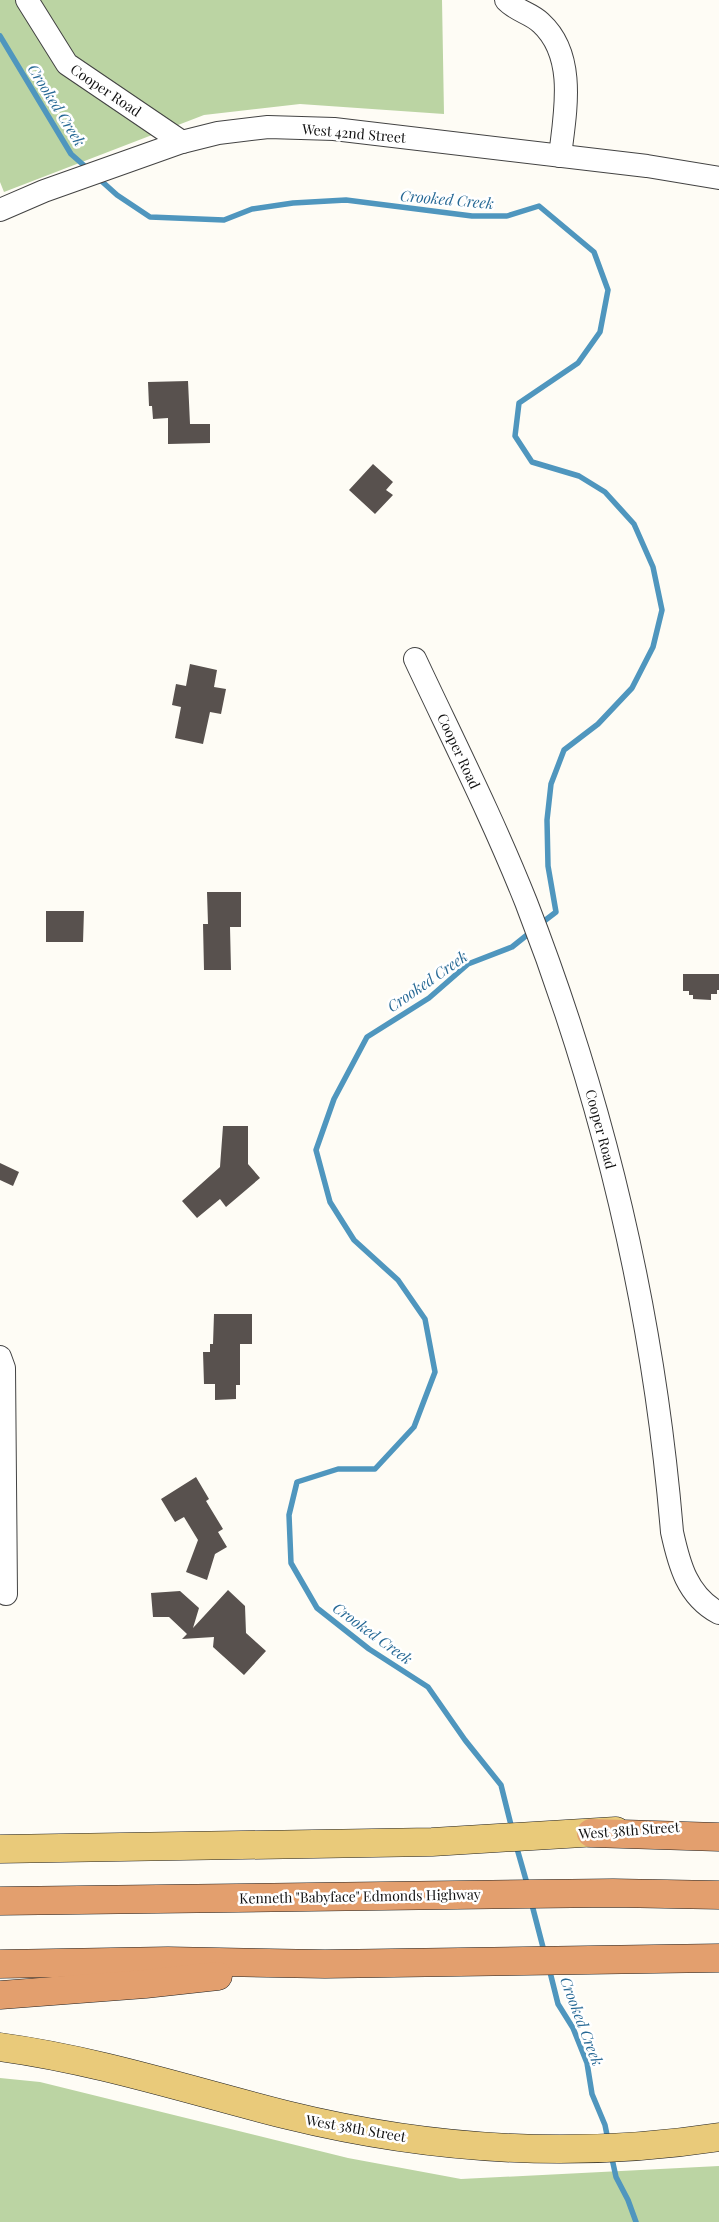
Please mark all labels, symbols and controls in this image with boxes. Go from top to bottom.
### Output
street label: Cooper Road [67,59,145,121]
water label: Crooked Creek [24,60,90,150]
street label: West 42nd Street [300,119,408,147]
water label: Crooked Creek [400,185,495,213]
street label: Cooper Road [433,710,485,792]
water label: Crooked Creek [383,946,471,1016]
street label: Cooper Road [581,1087,621,1171]
water label: Crooked Creek [329,1597,417,1669]
street label: West 38th Street [577,1817,681,1843]
street label: Kenneth "Babyface" Edmonds Highway [239,1884,481,1908]
water label: Crooked Creek [556,1974,608,2069]
street label: West 38th Street [304,2110,408,2146]

